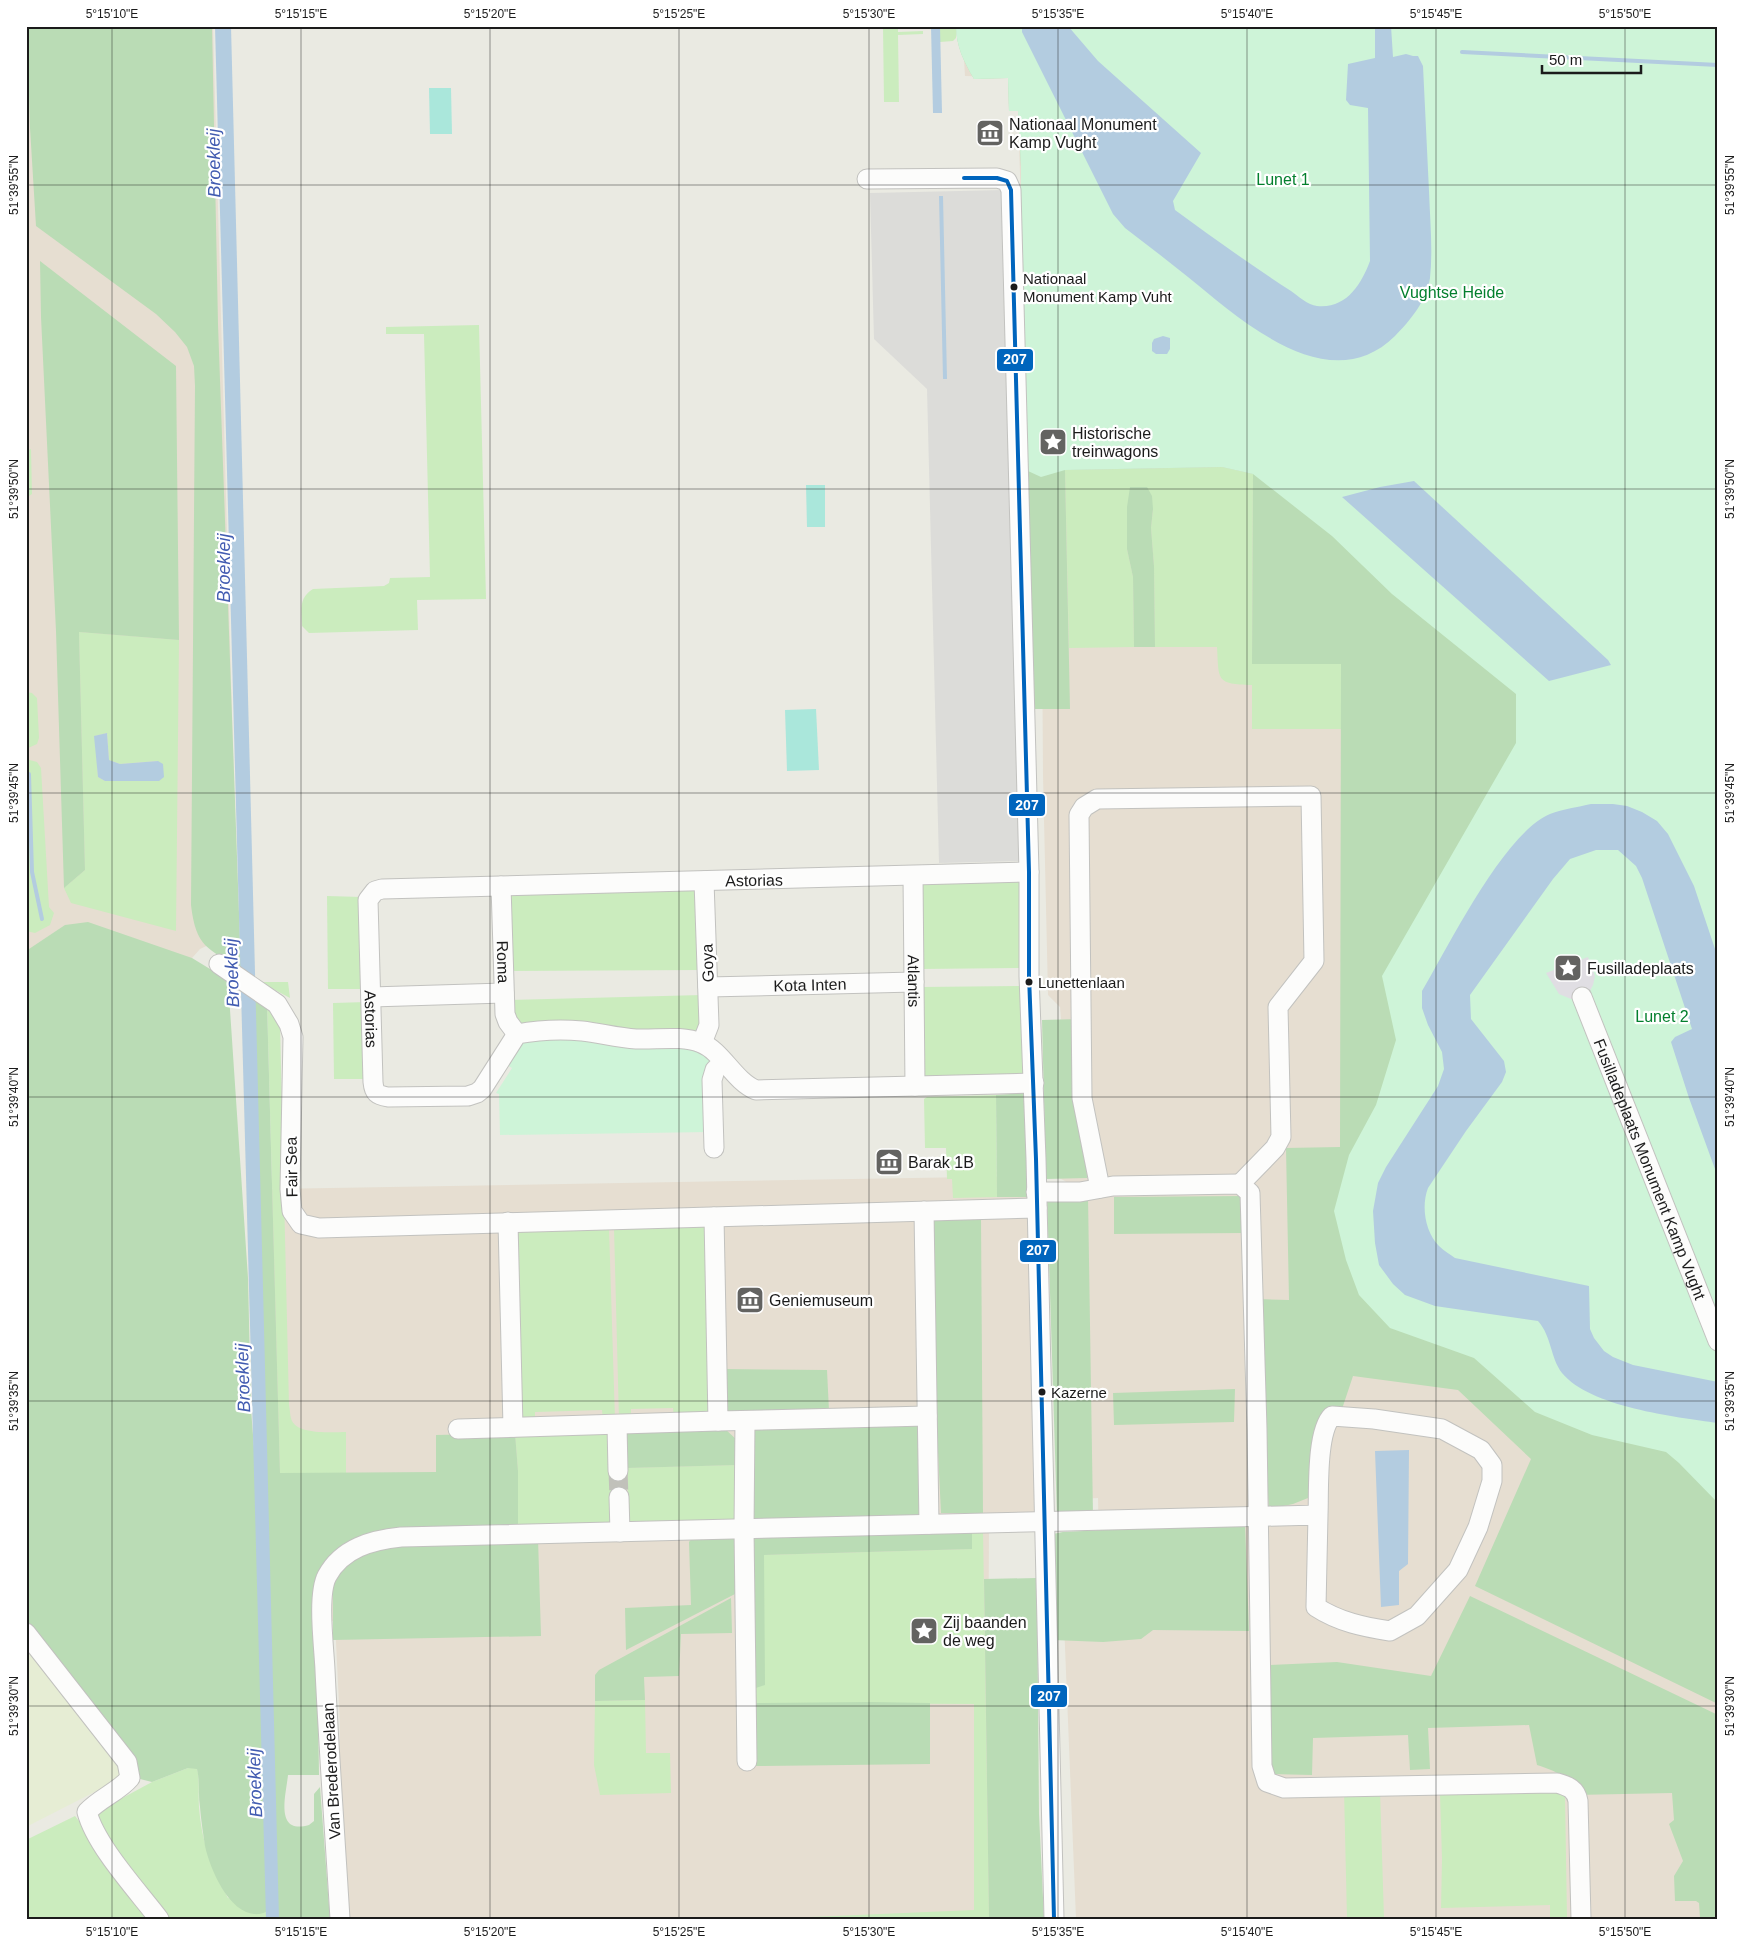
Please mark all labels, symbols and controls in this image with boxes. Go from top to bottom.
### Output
text: 5°15'10"E [86,7,138,21]
text: 5°15'15"E [275,7,327,21]
text: 5°15'20"E [464,7,516,21]
text: 5°15'25"E [653,7,705,21]
text: 5°15'30"E [843,7,895,21]
text: 5°15'35"E [1032,7,1084,21]
text: 5°15'40"E [1221,7,1273,21]
text: 5°15'45"E [1410,7,1462,21]
text: 5°15'50"E [1599,7,1651,21]
scale bar [1542,42,1640,74]
text: 50 m [1549,51,1582,68]
place label: Nationaal Monument Kamp Vught [1009,116,1157,151]
museum icon: Nationaal Monument Kamp Vught [975,118,1005,148]
water label: Broekleij [203,127,225,198]
text: 51°39'55"N [7,155,21,215]
text: 51°39'55"N [1723,155,1737,215]
park label: Lunet 1 [1256,171,1310,188]
place label: Nationaal Monument Kamp Vuht [1023,270,1173,305]
marker: Nationaal Monument Kamp Vuht [1009,282,1019,292]
park label: Vughtse Heide [1400,284,1504,301]
line badge: 207 [996,348,1034,372]
text: 207 [1003,351,1027,367]
place label: Historische treinwagons [1072,425,1158,460]
place icon: Historische treinwagons [1038,427,1068,457]
text: 51°39'50"N [7,459,21,519]
text: 51°39'50"N [1723,459,1737,519]
water label: Broekleij [214,532,234,603]
text: 51°39'45"N [7,763,21,823]
text: 51°39'45"N [1723,763,1737,823]
line badge: 207 [1008,793,1046,817]
text: 207 [1015,797,1039,813]
street label: Astorias [725,871,783,890]
water label: Broekleij [221,937,243,1008]
street label: Roma [494,940,512,984]
street label: Goya [698,943,717,982]
place icon: Fusilladeplaats [1553,953,1583,983]
street label: Atlantis [905,955,922,1007]
place label: Fusilladeplaats [1587,960,1694,977]
place label: Lunettenlaan [1038,974,1125,991]
street label: Kota Inten [773,976,847,994]
marker: Lunettenlaan [1024,977,1034,987]
street label: Astorias [361,990,380,1048]
park label: Lunet 2 [1635,1008,1689,1025]
street label: Fusilladeplaats Monument Kamp Vught [1590,1036,1709,1303]
text: 51°39'40"N [7,1067,21,1127]
text: 51°39'40"N [1723,1067,1737,1127]
street label: Fair Sea [282,1137,301,1197]
museum icon: Barak 1B [874,1147,904,1177]
place label: Barak 1B [908,1154,974,1171]
line badge: 207 [1019,1239,1057,1263]
text: 207 [1026,1242,1050,1258]
museum icon: Geniemuseum [735,1285,765,1315]
place label: Geniemuseum [769,1292,873,1309]
water label: Broekleij [232,1342,254,1413]
text: 51°39'35"N [7,1371,21,1431]
text: 51°39'35"N [1723,1371,1737,1431]
place label: Kazerne [1051,1384,1107,1401]
marker: Kazerne [1037,1387,1047,1397]
place label: Zij baanden de weg [943,1614,1027,1649]
place icon: Zij baanden de weg [909,1616,939,1646]
text: 51°39'30"N [7,1676,21,1736]
text: 51°39'30"N [1723,1676,1737,1736]
line badge: 207 [1030,1684,1068,1708]
text: 207 [1037,1688,1061,1704]
street label: Van Brederodelaan [319,1702,344,1840]
water label: Broekleij [244,1747,266,1818]
text: 5°15'10"E [86,1925,138,1939]
text: 5°15'15"E [275,1925,327,1939]
text: 5°15'20"E [464,1925,516,1939]
text: 5°15'25"E [653,1925,705,1939]
text: 5°15'30"E [843,1925,895,1939]
text: 5°15'35"E [1032,1925,1084,1939]
text: 5°15'40"E [1221,1925,1273,1939]
text: 5°15'45"E [1410,1925,1462,1939]
text: 5°15'50"E [1599,1925,1651,1939]

